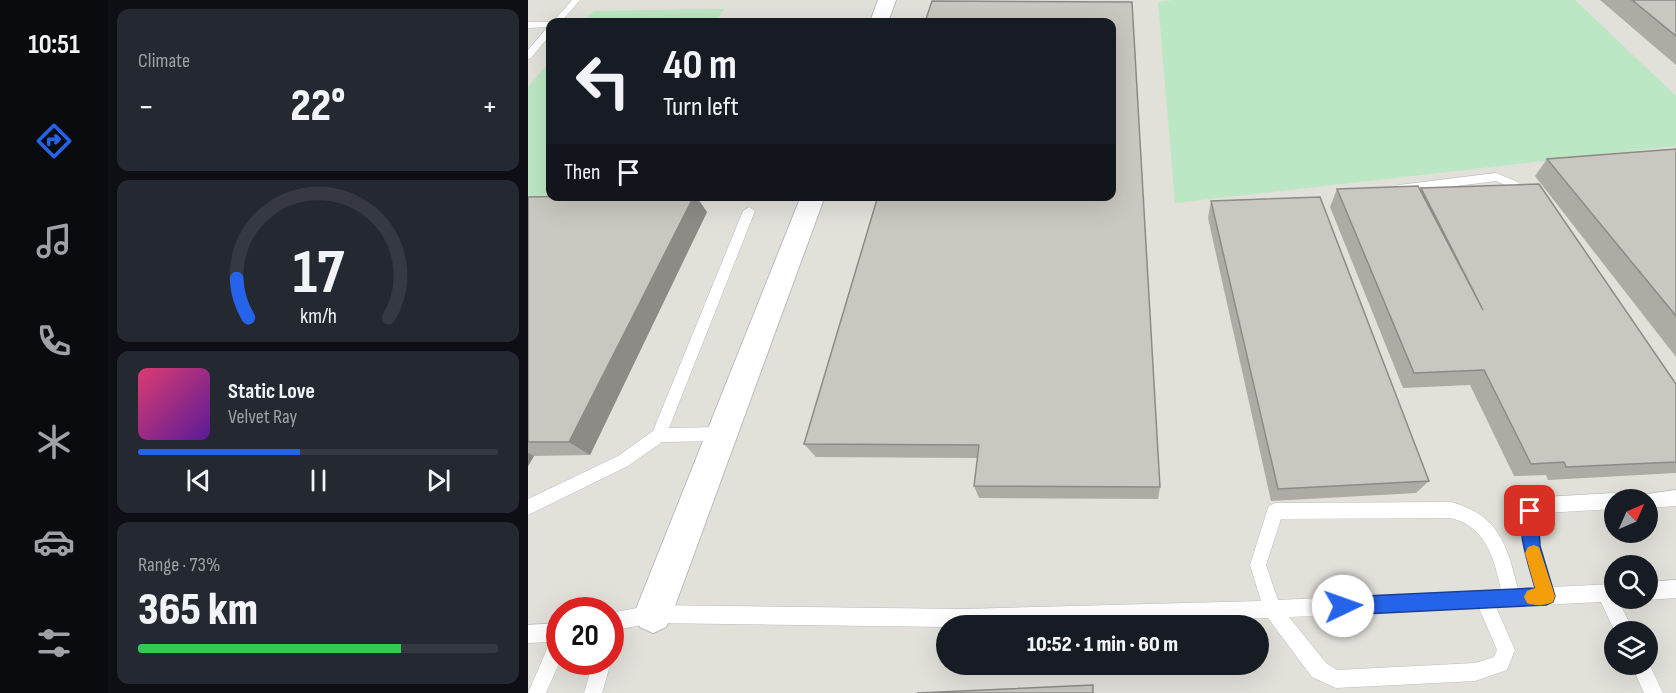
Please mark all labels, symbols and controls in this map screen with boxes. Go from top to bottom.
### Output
text: 10:51 [28,29,80,61]
text: 40 m [663,40,737,91]
icon: left [564,42,642,120]
text: Climate [138,49,190,73]
text: 22° [290,79,346,134]
text: − [138,87,154,127]
text: + [482,87,498,127]
text: Turn left [663,91,739,123]
icon: directions [33,120,75,162]
icon: arrive [612,156,645,189]
text: Then [564,159,600,186]
icon: music [33,220,75,262]
text: 17 [292,236,344,311]
text: km/h [299,304,337,329]
icon: phone [33,320,75,362]
text: Static Love [228,378,315,405]
text: Velvet Ray [228,405,297,429]
icon: climate [33,421,75,463]
icon: previous [182,464,215,497]
icon: pause [302,464,335,497]
icon: next [422,464,455,497]
pin [1504,485,1555,536]
north arrow [1604,489,1658,543]
map controls [1604,489,1658,675]
icon: arrive [1513,494,1546,527]
icon: car [33,521,75,563]
text: Range · 73% [138,553,220,577]
button: search [1604,555,1658,609]
position arrow [1311,574,1375,638]
text: 365 km [138,583,258,638]
speed limit sign: 20 [546,597,624,675]
button: layers [1604,621,1658,675]
icon: filters [33,622,75,664]
text: 10:52 · 1 min · 60 m [1027,631,1178,658]

